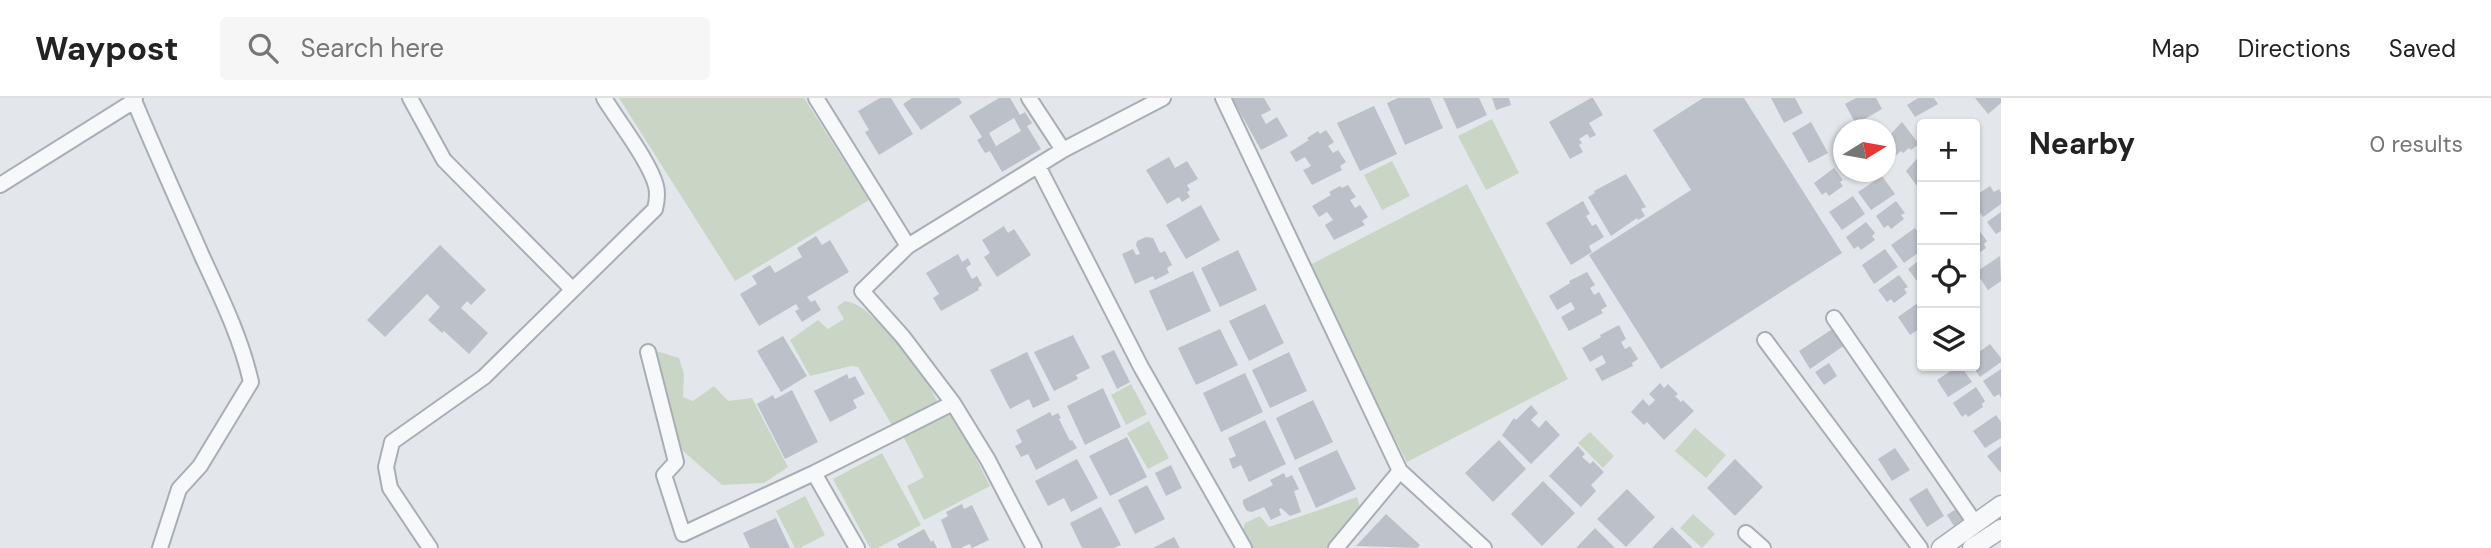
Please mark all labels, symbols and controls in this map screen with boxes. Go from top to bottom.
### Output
search box [220,17,710,80]
text: Waypost [35,27,178,70]
icon: search [244,29,282,67]
text: Search here [300,31,444,65]
text: Map [2152,33,2200,64]
text: Directions [2238,33,2351,64]
text: Saved [2389,33,2456,64]
north arrow [1833,119,1896,182]
map controls [1917,119,1980,371]
button: + [1917,119,1980,182]
text: Nearby [2029,124,2135,163]
text: 0 results [2370,129,2463,159]
button: − [1917,182,1980,245]
button: locate [1917,245,1980,308]
button: layers [1917,308,1980,371]

